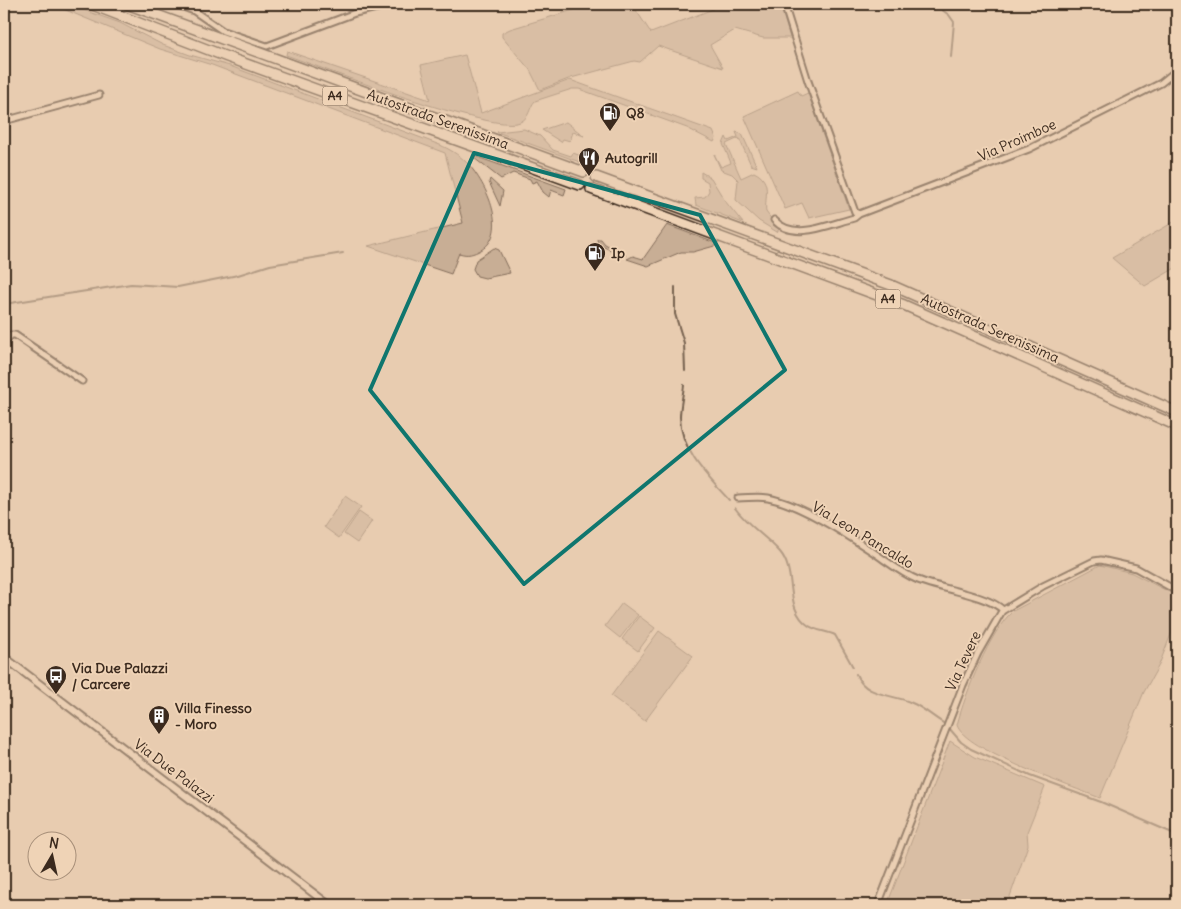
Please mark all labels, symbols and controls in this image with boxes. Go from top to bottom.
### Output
street label: Autostrada Serenissima [365,85,511,153]
road number: A4 [322,86,348,105]
fuel station icon: Q8 [598,101,622,132]
place label: Q8 [626,104,645,122]
street label: Via Proimboe [975,115,1059,165]
restaurant icon: Autogrill [577,146,601,177]
place label: Autogrill [605,149,658,167]
fuel station icon: Ip [583,241,607,272]
place label: Ip [611,244,625,262]
street label: Autostrada Serenissima [918,289,1062,367]
road number: A4 [876,290,900,308]
street label: Via Leon Pancaldo [809,497,917,573]
street label: Via Tevere [941,628,985,694]
place label: Via Due Palazzi / Carcere [72,659,168,693]
bus stop icon: Via Due Palazzi / Carcere [44,664,68,695]
place label: Villa Finesso - Moro [175,699,252,733]
building icon: Villa Finesso - Moro [147,704,171,735]
street label: Via Due Palazzi [130,735,218,807]
north arrow [28,832,78,882]
text: N [48,834,60,853]

